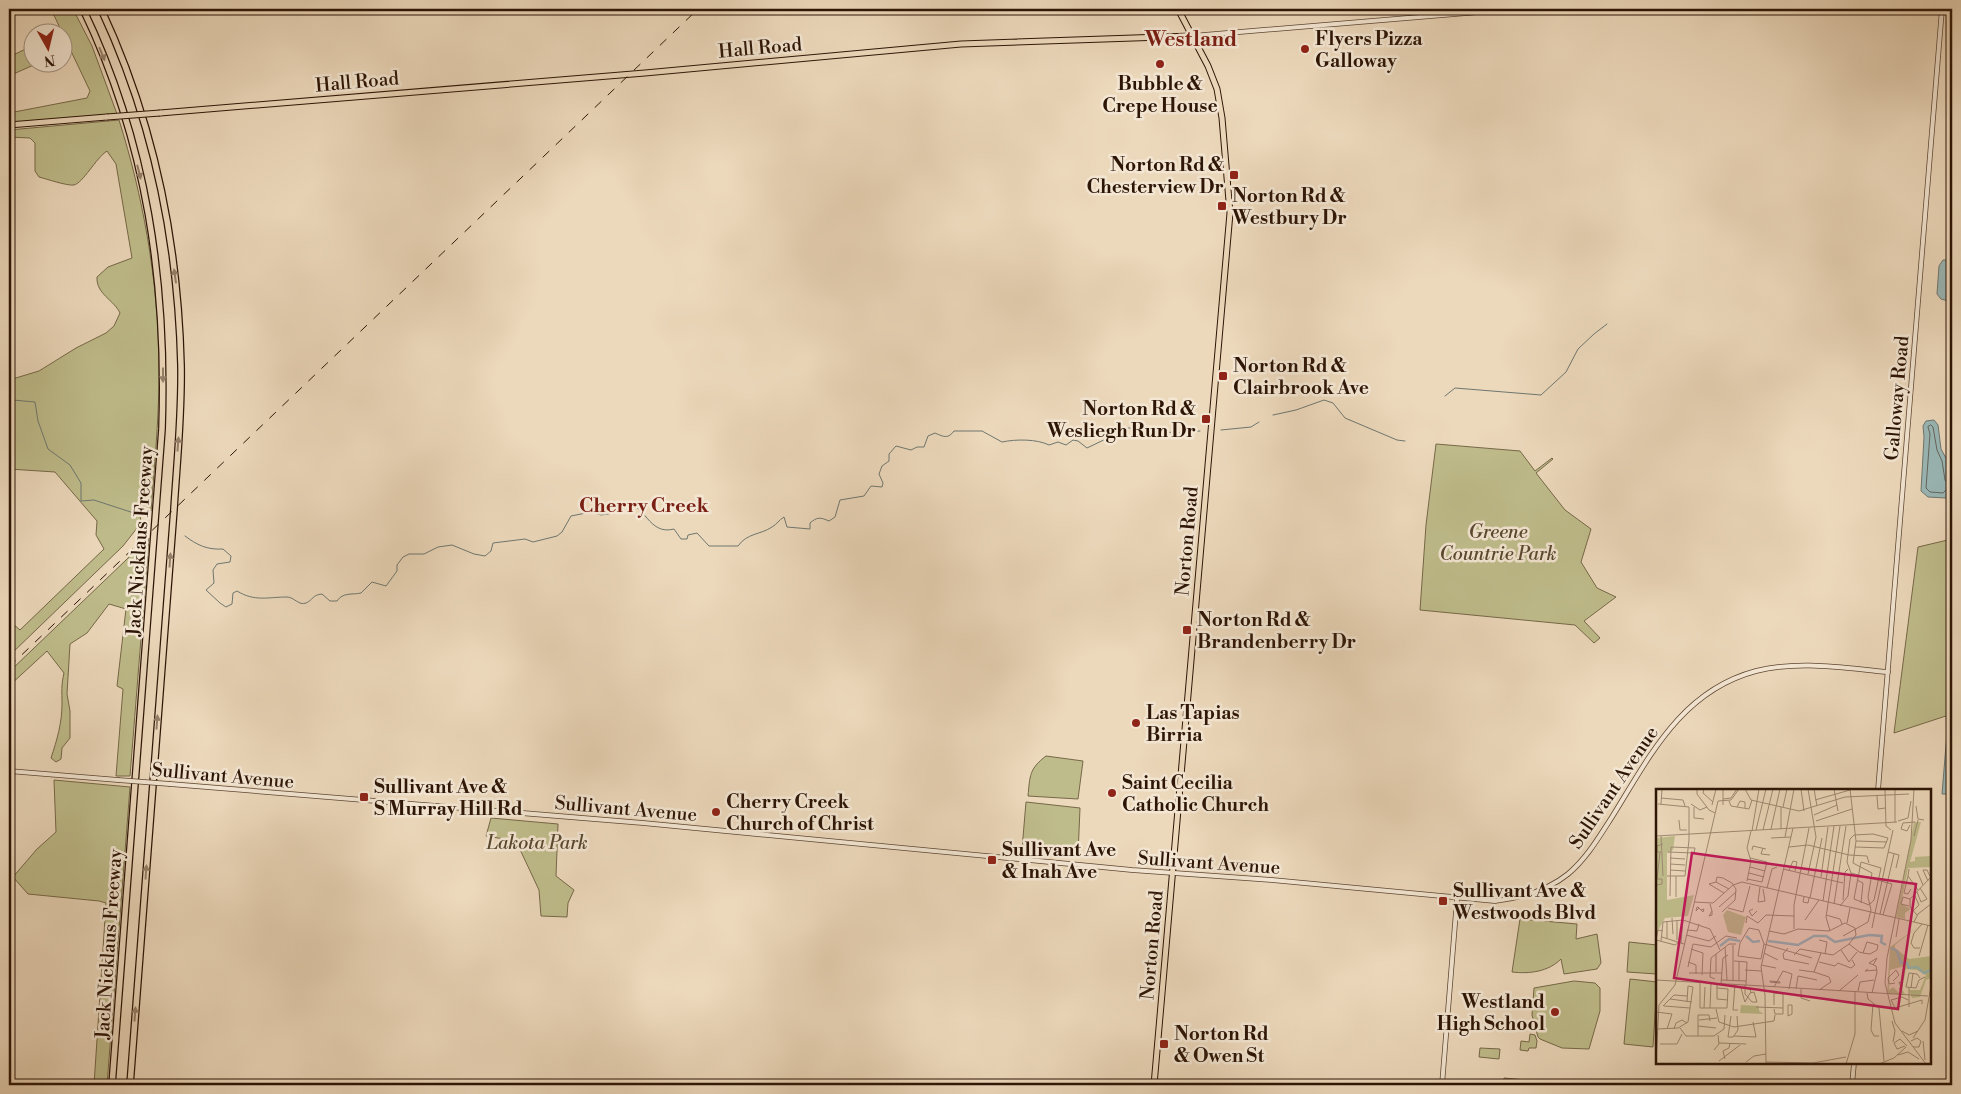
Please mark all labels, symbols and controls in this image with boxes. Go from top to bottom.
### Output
north arrow [22,22,72,72]
district label: Westland [1144,27,1237,53]
place label: Flyers Pizza Galloway [1315,27,1423,73]
street label: Hall Road [717,32,803,64]
marker: Flyers Pizza Galloway [1299,43,1311,55]
one-way arrow [99,46,106,61]
text: N [43,50,56,70]
marker: Bubble & Crepe House [1154,58,1166,70]
street label: Hall Road [314,66,400,98]
place label: Bubble & Crepe House [1102,72,1218,118]
place label: Norton Rd & Chesterview Dr [1086,153,1224,199]
one-way arrow [136,165,144,180]
marker: Norton Rd & Chesterview Dr [1228,169,1240,181]
place label: Norton Rd & Westbury Dr [1231,184,1347,230]
marker: Norton Rd & Westbury Dr [1216,200,1228,212]
one-way arrow [171,268,179,284]
street label: Galloway Road [1880,335,1914,461]
place label: Norton Rd & Clairbrook Ave [1233,354,1369,400]
one-way arrow [159,367,167,383]
marker: Norton Rd & Clairbrook Ave [1217,370,1229,382]
place label: Norton Rd & Wesliegh Run Dr [1046,397,1196,443]
marker: Norton Rd & Wesliegh Run Dr [1200,413,1212,425]
one-way arrow [175,436,183,452]
street label: Jack Nicklaus Freeway [121,444,159,638]
street label: Norton Road [1170,485,1204,597]
district label: Cherry Creek [579,494,710,519]
park label: Greene Countrie Park [1440,520,1556,566]
one-way arrow [166,552,174,568]
place label: Norton Rd & Brandenberry Dr [1197,608,1357,654]
marker: Norton Rd & Brandenberry Dr [1181,624,1193,636]
place label: Las Tapias Birria [1146,701,1240,747]
one-way arrow [154,714,162,730]
marker: Las Tapias Birria [1130,717,1142,729]
street label: Sullivant Avenue [1564,722,1664,853]
street label: Sullivant Avenue [151,758,295,794]
place label: Saint Cecilia Catholic Church [1122,771,1269,817]
place label: Sullivant Ave & S Murray Hill Rd [374,775,523,821]
marker: Saint Cecilia Catholic Church [1106,787,1118,799]
inset map [1656,789,1931,1064]
place label: Cherry Creek Church of Christ [726,790,874,836]
marker: Sullivant Ave & S Murray Hill Rd [358,791,370,803]
street label: Sullivant Avenue [554,791,698,827]
marker: Cherry Creek Church of Christ [710,806,722,818]
park label: Lakota Park [485,831,588,855]
place label: Sullivant Ave & Inah Ave [1002,838,1116,884]
street label: Sullivant Avenue [1137,846,1281,880]
street label: Jack Nicklaus Freeway [90,847,128,1041]
marker: Sullivant Ave & Inah Ave [986,854,998,866]
one-way arrow [142,864,150,880]
place label: Sullivant Ave & Westwoods Blvd [1452,879,1596,925]
street label: Norton Road [1135,889,1169,1001]
marker: Sullivant Ave & Westwoods Blvd [1437,895,1449,907]
place label: Westland High School [1437,990,1545,1036]
one-way arrow [132,1006,140,1022]
marker: Westland High School [1549,1006,1561,1018]
place label: Norton Rd & Owen St [1174,1022,1269,1068]
marker: Norton Rd & Owen St [1158,1038,1170,1050]

